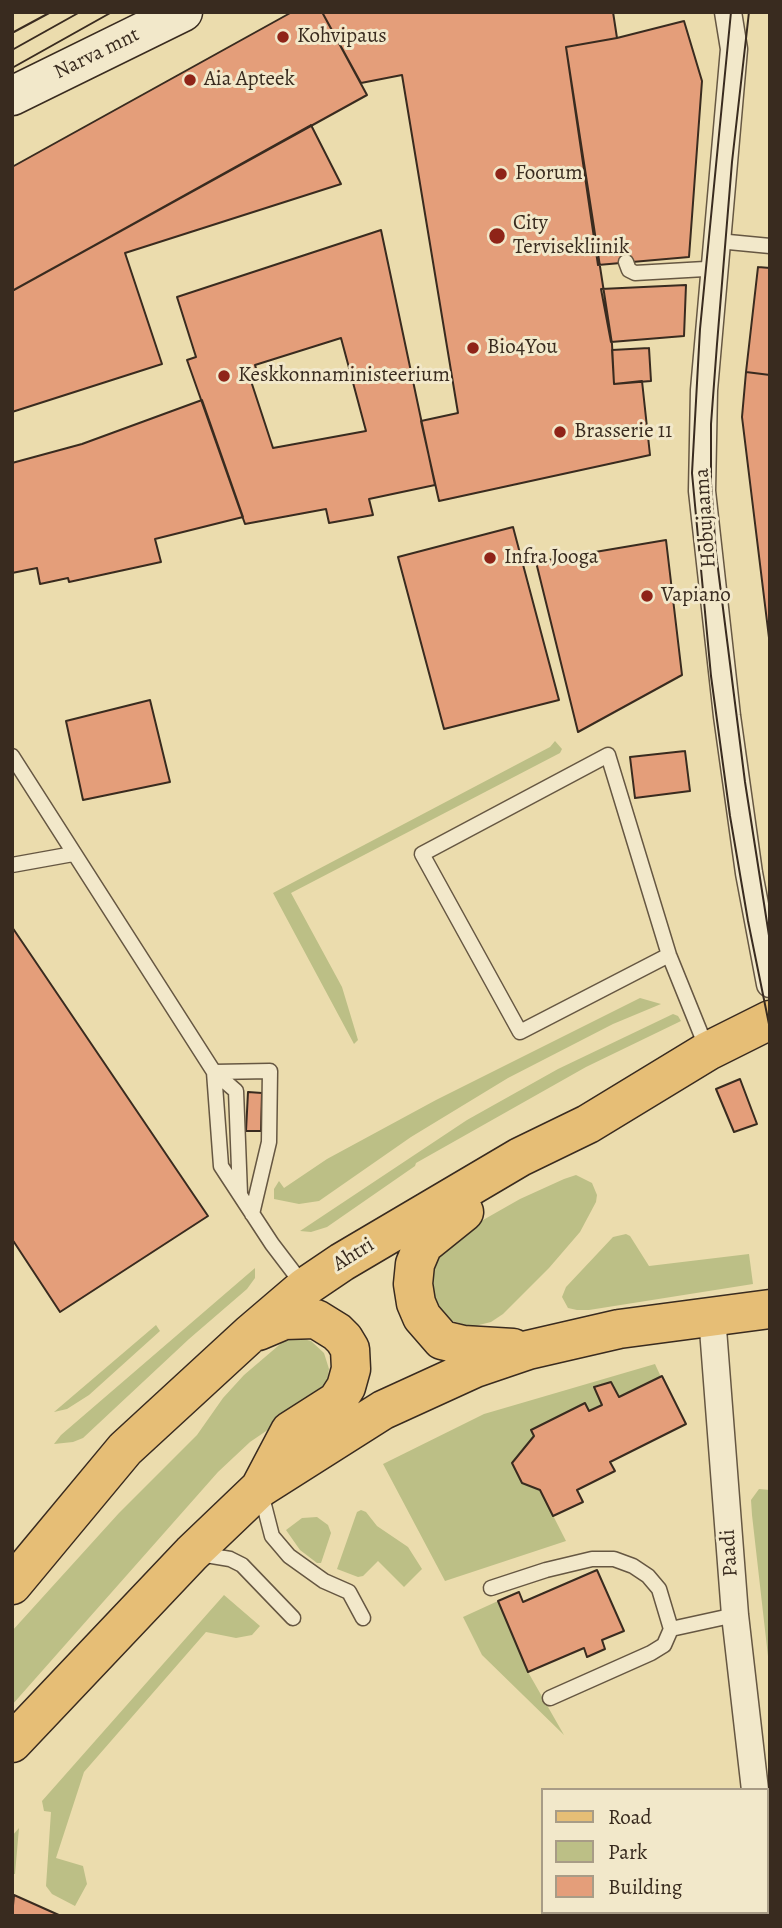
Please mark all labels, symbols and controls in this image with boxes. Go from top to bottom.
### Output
street label: Narva mnt [50,23,144,85]
place label: Kohvipaus [297,24,387,50]
marker: Kohvipaus [275,29,291,45]
place label: Aia Apteek [204,67,295,93]
marker: Aia Apteek [182,72,198,88]
place label: Foorum [515,161,583,187]
marker: Foorum [493,166,509,182]
place label: City Tervisekliinik [513,211,629,261]
marker: City Tervisekliinik [487,226,507,246]
place label: Bio4You [487,335,557,361]
marker: Bio4You [465,340,481,356]
place label: Keskkonnaministeerium [238,363,450,389]
marker: Keskkonnaministeerium [216,368,232,384]
place label: Brasserie 11 [574,419,672,445]
marker: Brasserie 11 [552,424,568,440]
street label: Hobujaama [690,467,722,569]
place label: Infra Jooga [504,545,599,571]
marker: Infra Jooga [482,550,498,566]
place label: Vapiano [661,583,731,609]
marker: Vapiano [639,588,655,604]
street label: Ahtri [329,1233,379,1277]
street label: Paadi [716,1528,744,1578]
legend [540,1788,768,1914]
text: Road [608,1803,652,1831]
text: Park [608,1838,647,1866]
text: Building [608,1873,682,1901]

